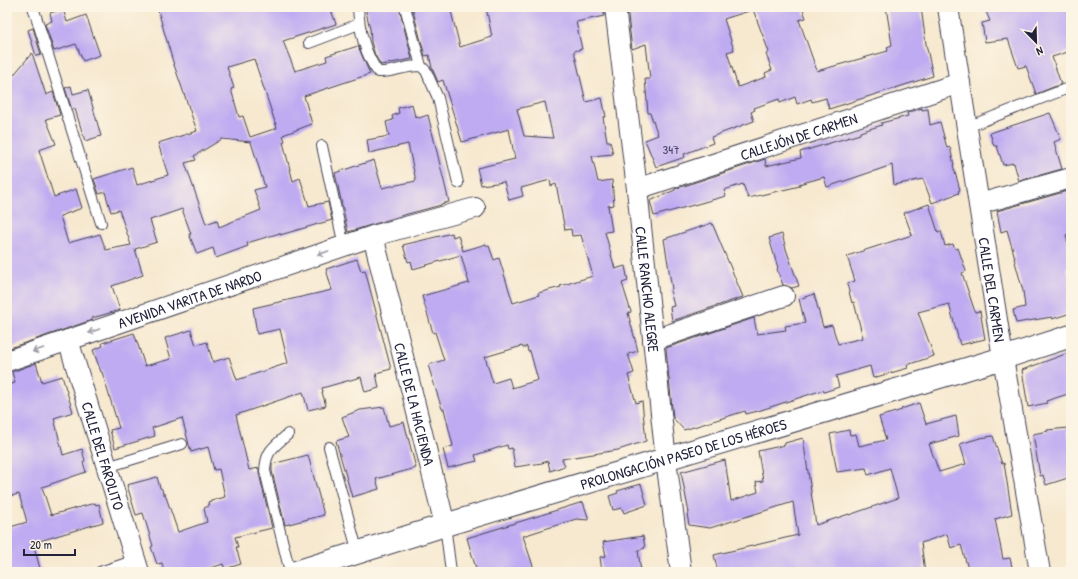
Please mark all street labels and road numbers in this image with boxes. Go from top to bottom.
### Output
street label: CALLEJÓN DE CARMEN [737,107,860,165]
street label: CALLE RANCHO ALEGRE [631,225,665,353]
street label: CALLE DEL CARMEN [974,236,1011,343]
street label: AVENIDA VARITA DE NARDO [115,264,264,333]
street label: CALLE DE LA HACIENDA [389,340,440,468]
street label: CALLE DEL FAROLITO [77,399,130,512]
street label: PROLONGACIÓN PASEO DE LOS HÉROES [578,413,789,494]

